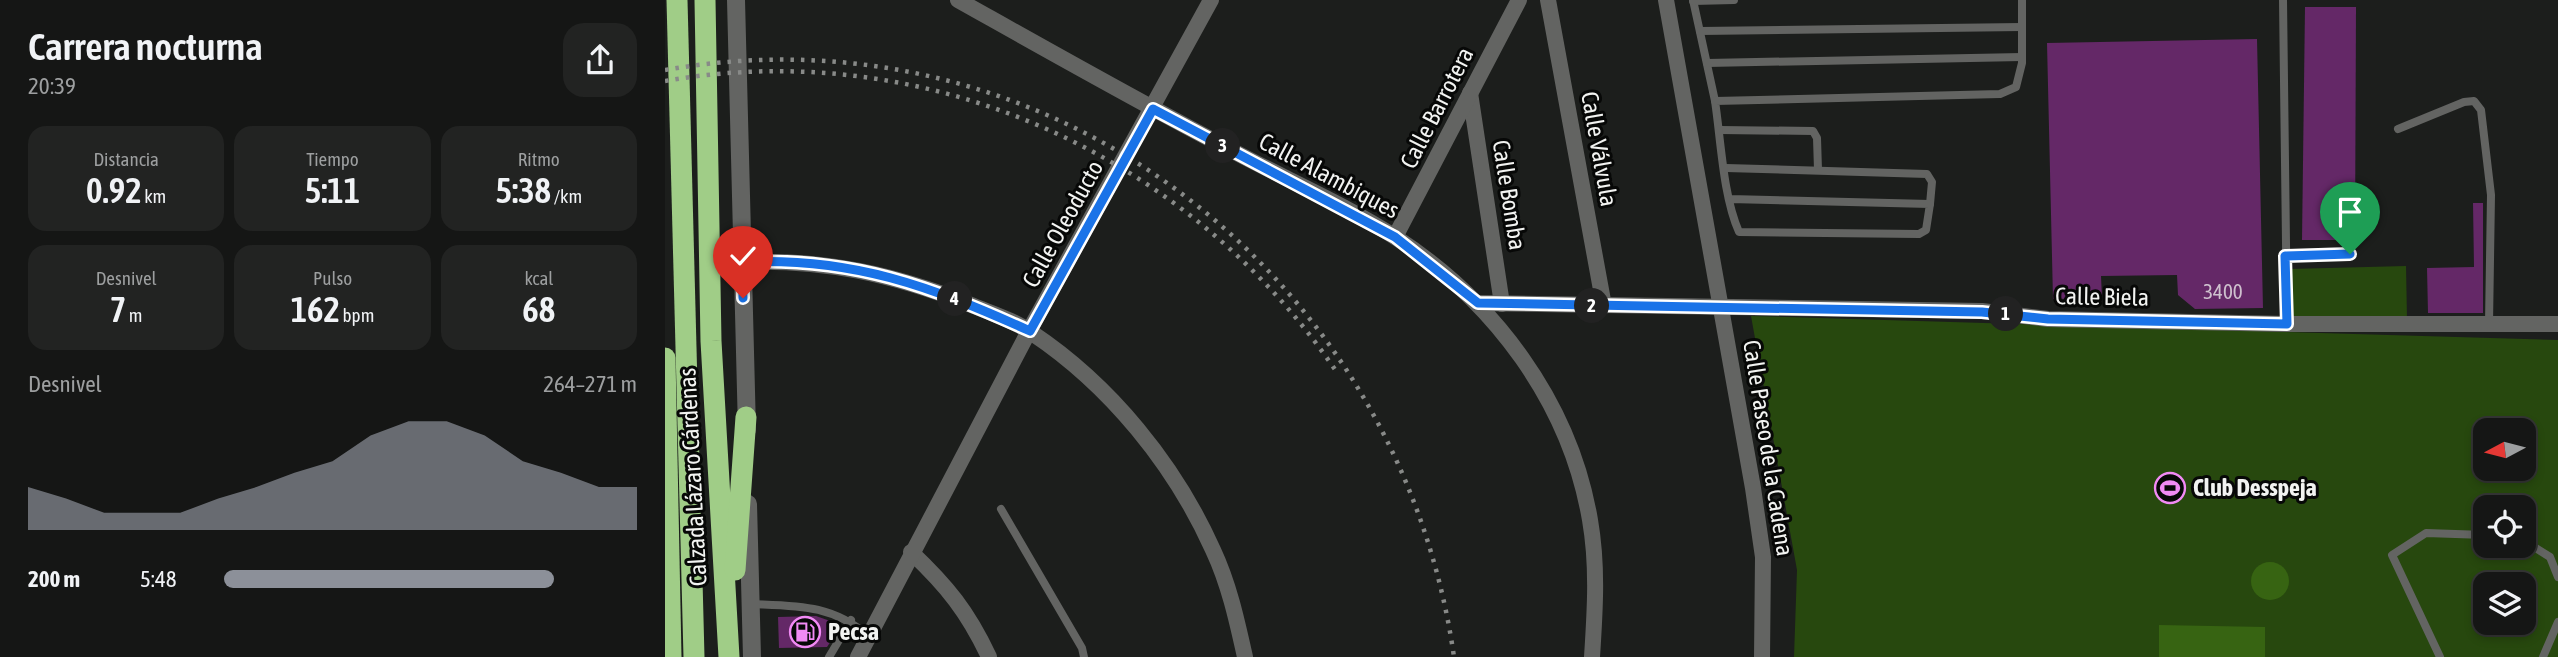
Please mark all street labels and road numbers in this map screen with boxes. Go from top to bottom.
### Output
street label: Calle Barrotera [1395,43,1479,173]
street label: Calle Válvula [1576,89,1623,208]
street label: Calle Alambiques [1255,127,1404,224]
street label: Calle Bomba [1487,138,1532,252]
street label: Calle Oleoducto [1017,156,1108,292]
street label: Calle Biela [2055,282,2149,311]
street label: Calle Paseo de la Cadena [1738,338,1799,558]
street label: Calzada Lázaro Cárdenas [673,367,712,587]

